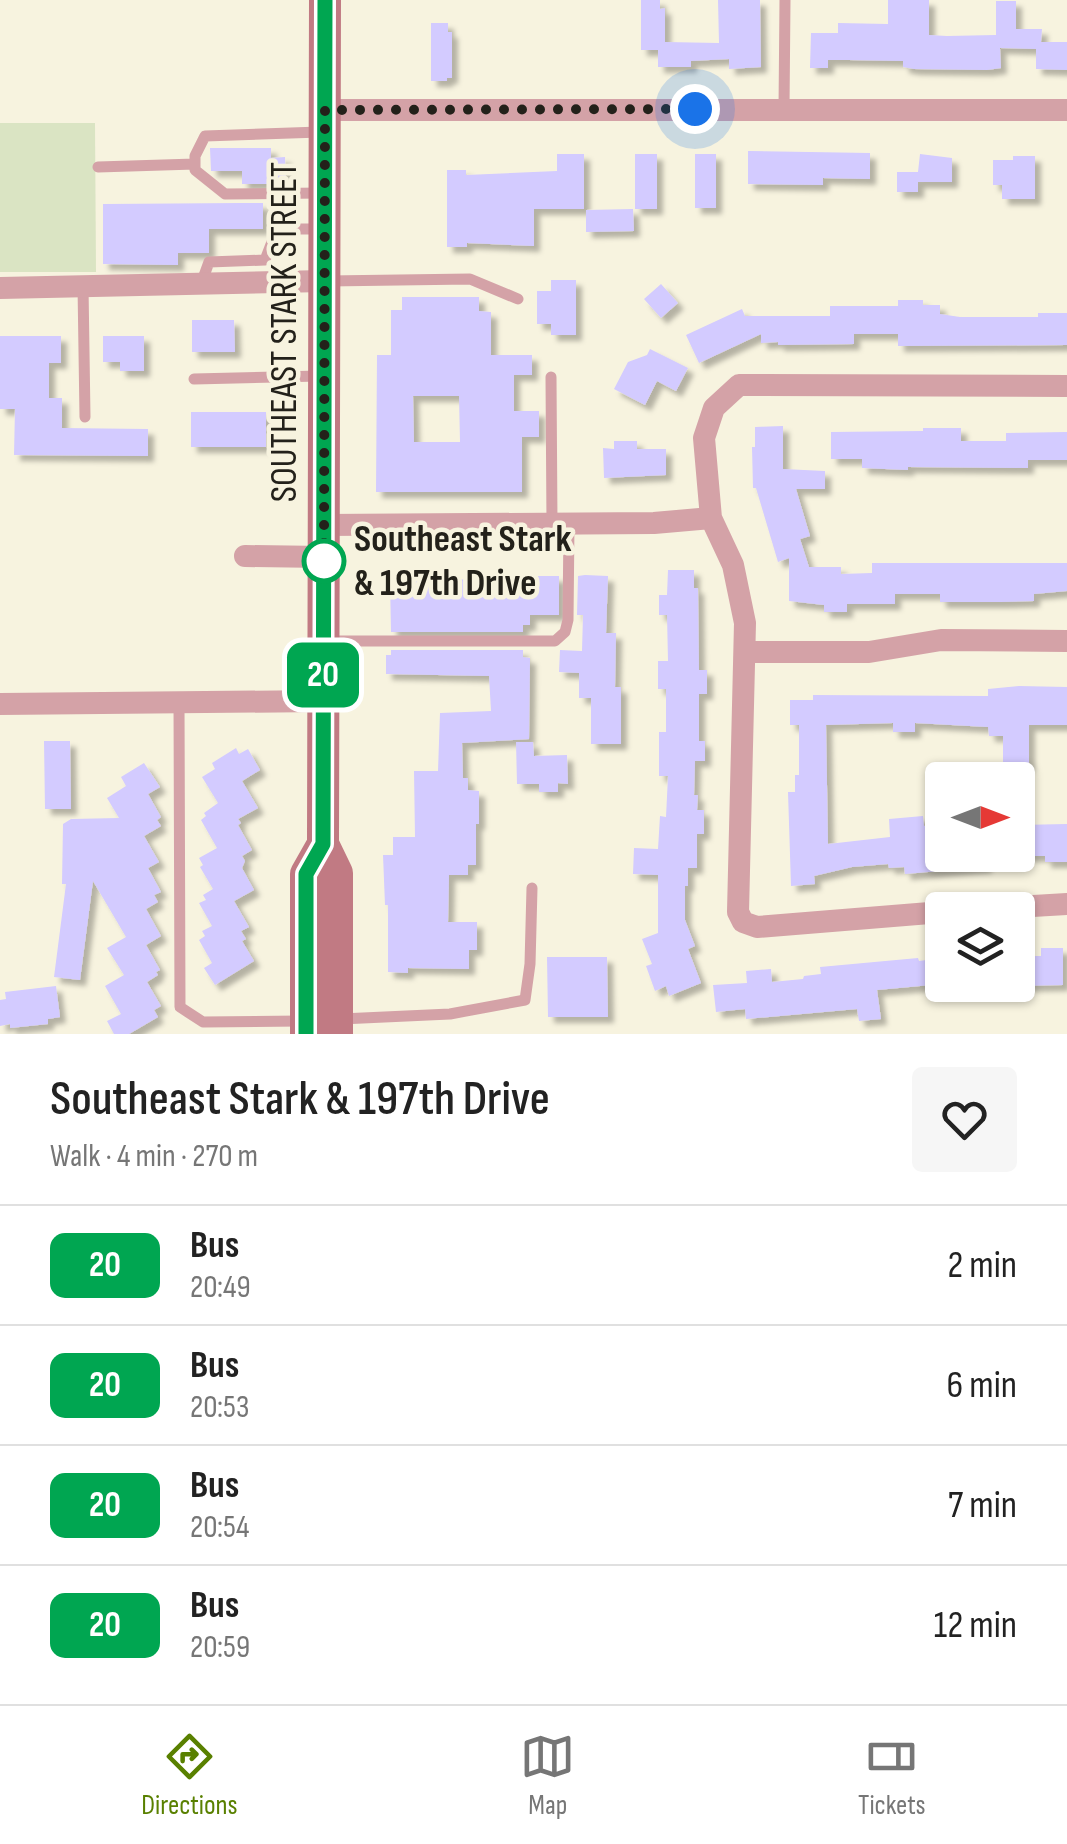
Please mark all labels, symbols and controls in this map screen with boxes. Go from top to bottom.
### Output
your location [670,84,720,134]
street label: SOUTHEAST STARK STREET [262,162,307,502]
place label: Southeast Stark & 197th Drive [354,517,572,606]
marker: Southeast Stark & 197th Drive [303,540,345,582]
line badge: 20 [278,642,368,708]
text: 20 [307,654,339,697]
north arrow [925,762,1035,872]
map controls [925,762,1035,1002]
button: layers [925,892,1035,1002]
button: heart [912,1067,1017,1172]
text: Southeast Stark & 197th Drive [50,1071,550,1128]
text: Walk · 4 min · 270 m [50,1137,258,1176]
text: Bus [190,1223,239,1268]
text: 2 min [948,1243,1017,1288]
text: 20 [89,1244,121,1287]
text: 20:49 [190,1268,251,1307]
text: Bus [190,1343,239,1388]
text: 6 min [947,1363,1017,1408]
text: 20 [89,1364,121,1407]
text: 20:53 [190,1388,249,1427]
text: Bus [190,1463,239,1508]
text: 7 min [948,1483,1017,1528]
text: 20 [89,1484,121,1527]
text: 20:54 [190,1508,249,1547]
text: Bus [190,1583,239,1628]
text: 12 min [934,1603,1017,1648]
text: 20 [89,1604,121,1647]
text: 20:59 [190,1628,250,1667]
tab: Directions [141,1729,238,1822]
tab: Map [520,1729,575,1822]
tab: Tickets [858,1729,926,1822]

